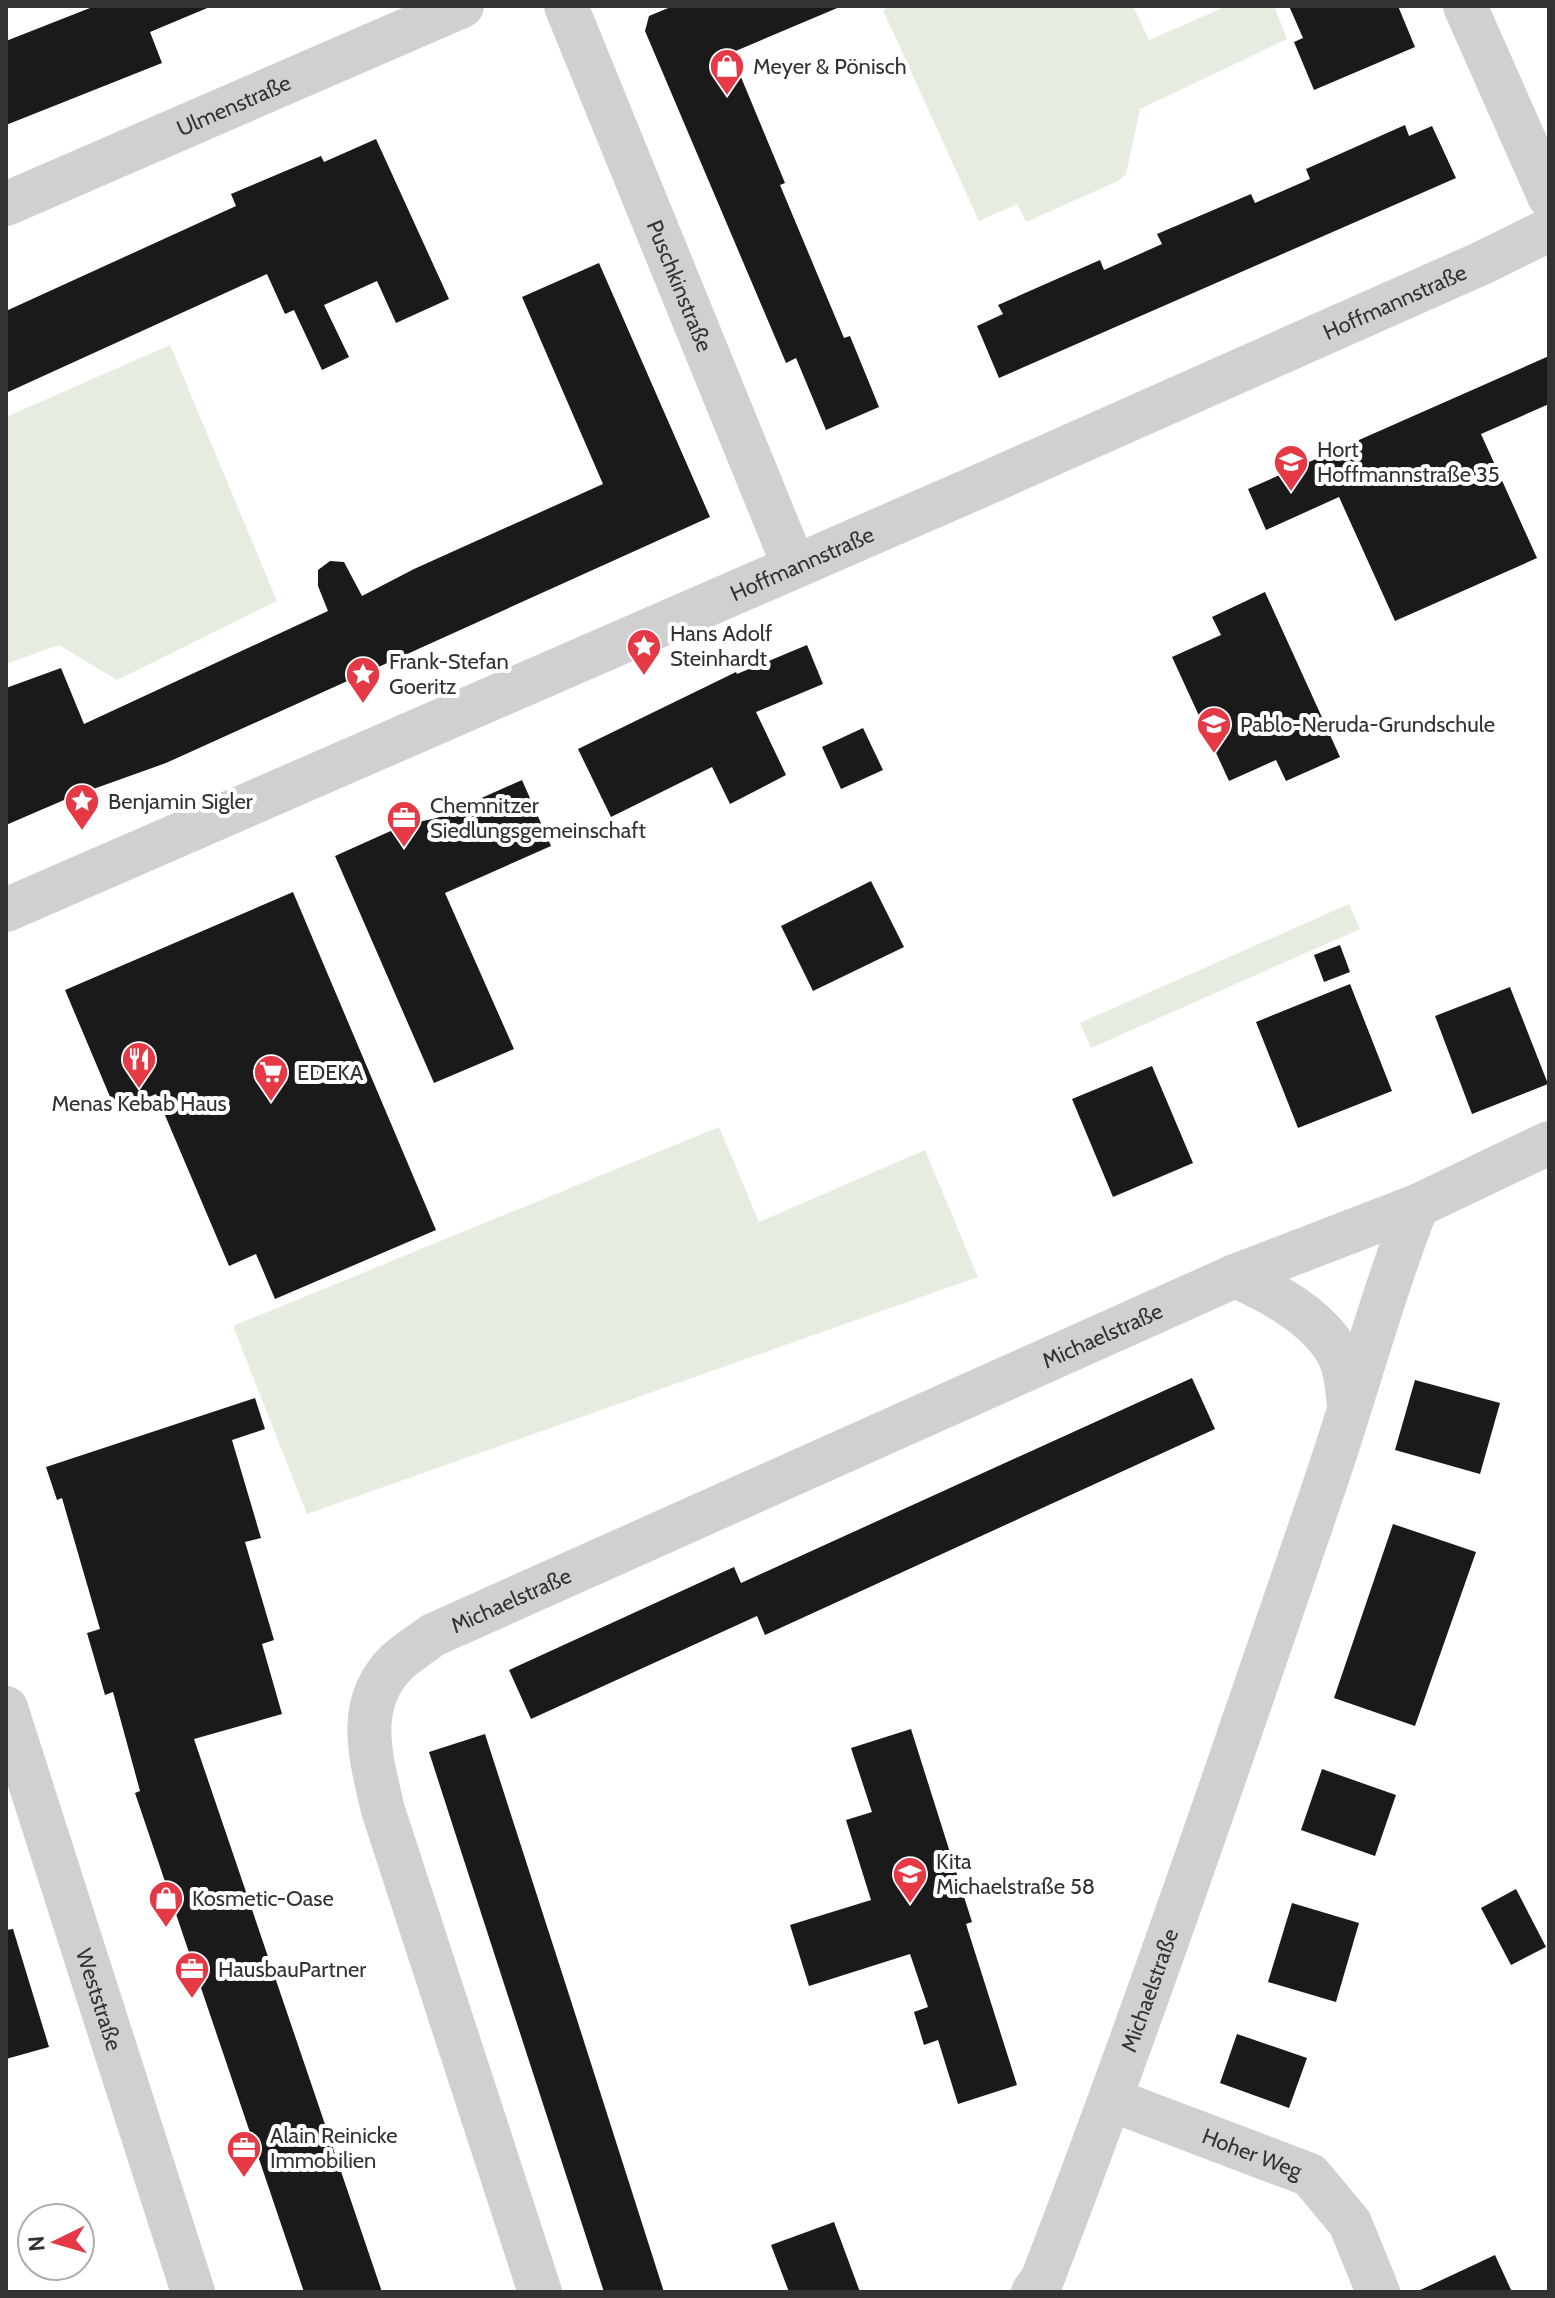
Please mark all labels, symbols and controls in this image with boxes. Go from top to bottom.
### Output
shop icon: Meyer & Pönisch [708,47,746,97]
place label: Meyer & Pönisch [753,53,907,80]
street label: Ulmenstraße [173,69,295,142]
street label: Puschkinstraße [641,216,718,356]
street label: Hoffmannstraße [1319,259,1471,346]
place label: Hort Hoffmannstraße 35 [1317,436,1500,488]
school or university icon: Hort Hoffmannstraße 35 [1272,443,1310,493]
street label: Hoffmannstraße [726,521,878,607]
place label: Hans Adolf Steinhardt [670,620,772,672]
place icon: Hans Adolf Steinhardt [625,627,663,677]
place label: Frank-Stefan Goeritz [389,648,509,700]
place icon: Frank-Stefan Goeritz [344,655,382,705]
school or university icon: Pablo-Neruda-Grundschule [1195,705,1233,755]
place label: Pablo-Neruda-Grundschule [1240,711,1495,738]
place icon: Benjamin Sigler [63,782,101,832]
place label: Benjamin Sigler [108,788,253,815]
place label: Chemnitzer Siedlungsgemeinschaft [430,792,646,844]
office icon: Chemnitzer Siedlungsgemeinschaft [385,799,423,849]
restaurant icon: Menas Kebab Haus [120,1040,158,1090]
supermarket icon: EDEKA [252,1053,290,1103]
place label: EDEKA [297,1059,364,1086]
place label: Menas Kebab Haus [51,1090,227,1117]
street label: Michaelstraße [1038,1297,1167,1375]
street label: Michaelstraße [447,1562,575,1639]
place label: Kita Michaelstraße 58 [936,1848,1095,1900]
school or university icon: Kita Michaelstraße 58 [891,1855,929,1905]
shop icon: Kosmetic-Oase [147,1879,185,1929]
place label: Kosmetic-Oase [192,1885,334,1912]
street label: Michaelstraße [1115,1925,1184,2056]
street label: Weststraße [70,1945,128,2054]
office icon: HausbauPartner [173,1950,211,2000]
place label: HausbauPartner [218,1956,366,1983]
place label: Alain Reinicke Immobilien [270,2122,397,2174]
street label: Hoher Weg [1198,2122,1307,2185]
office icon: Alain Reinicke Immobilien [225,2129,263,2179]
north arrow [16,2202,96,2282]
text: N [22,2235,51,2253]

